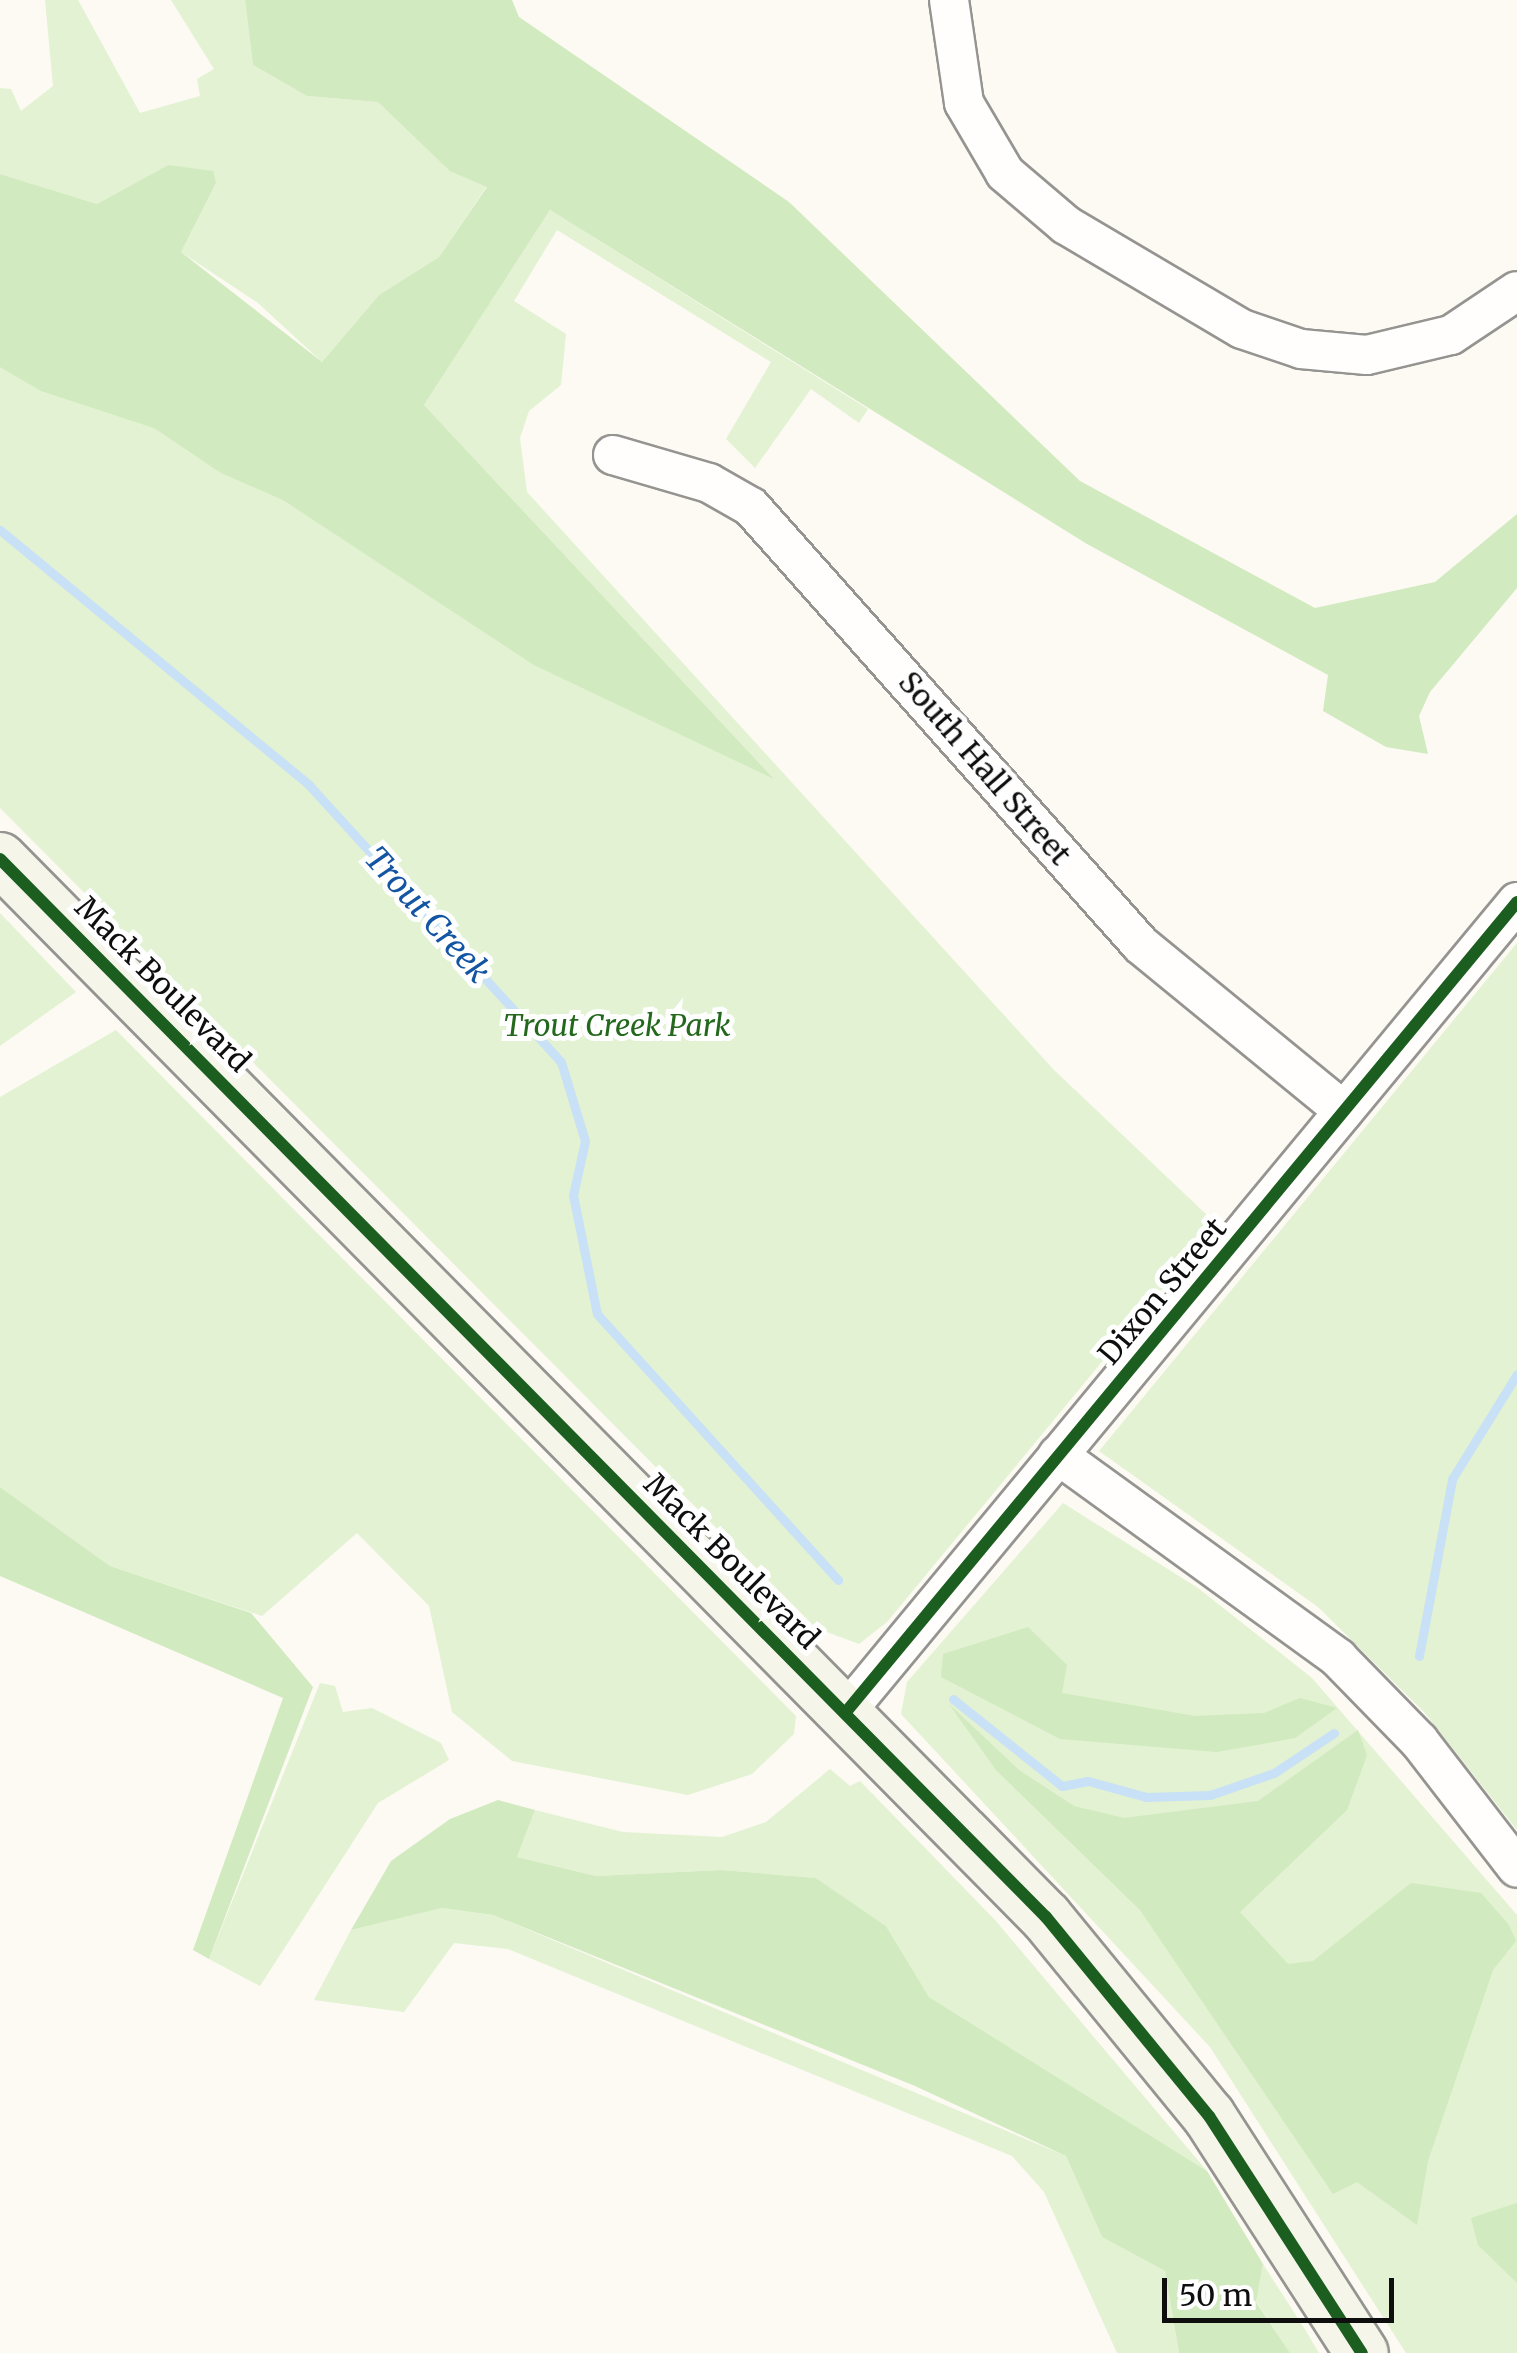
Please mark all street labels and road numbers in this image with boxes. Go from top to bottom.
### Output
street label: South Hall Street [891,664,1079,872]
street label: Mack Boulevard [68,889,258,1079]
street label: Dixon Street [1090,1211,1234,1371]
street label: Mack Boulevard [637,1466,827,1656]

